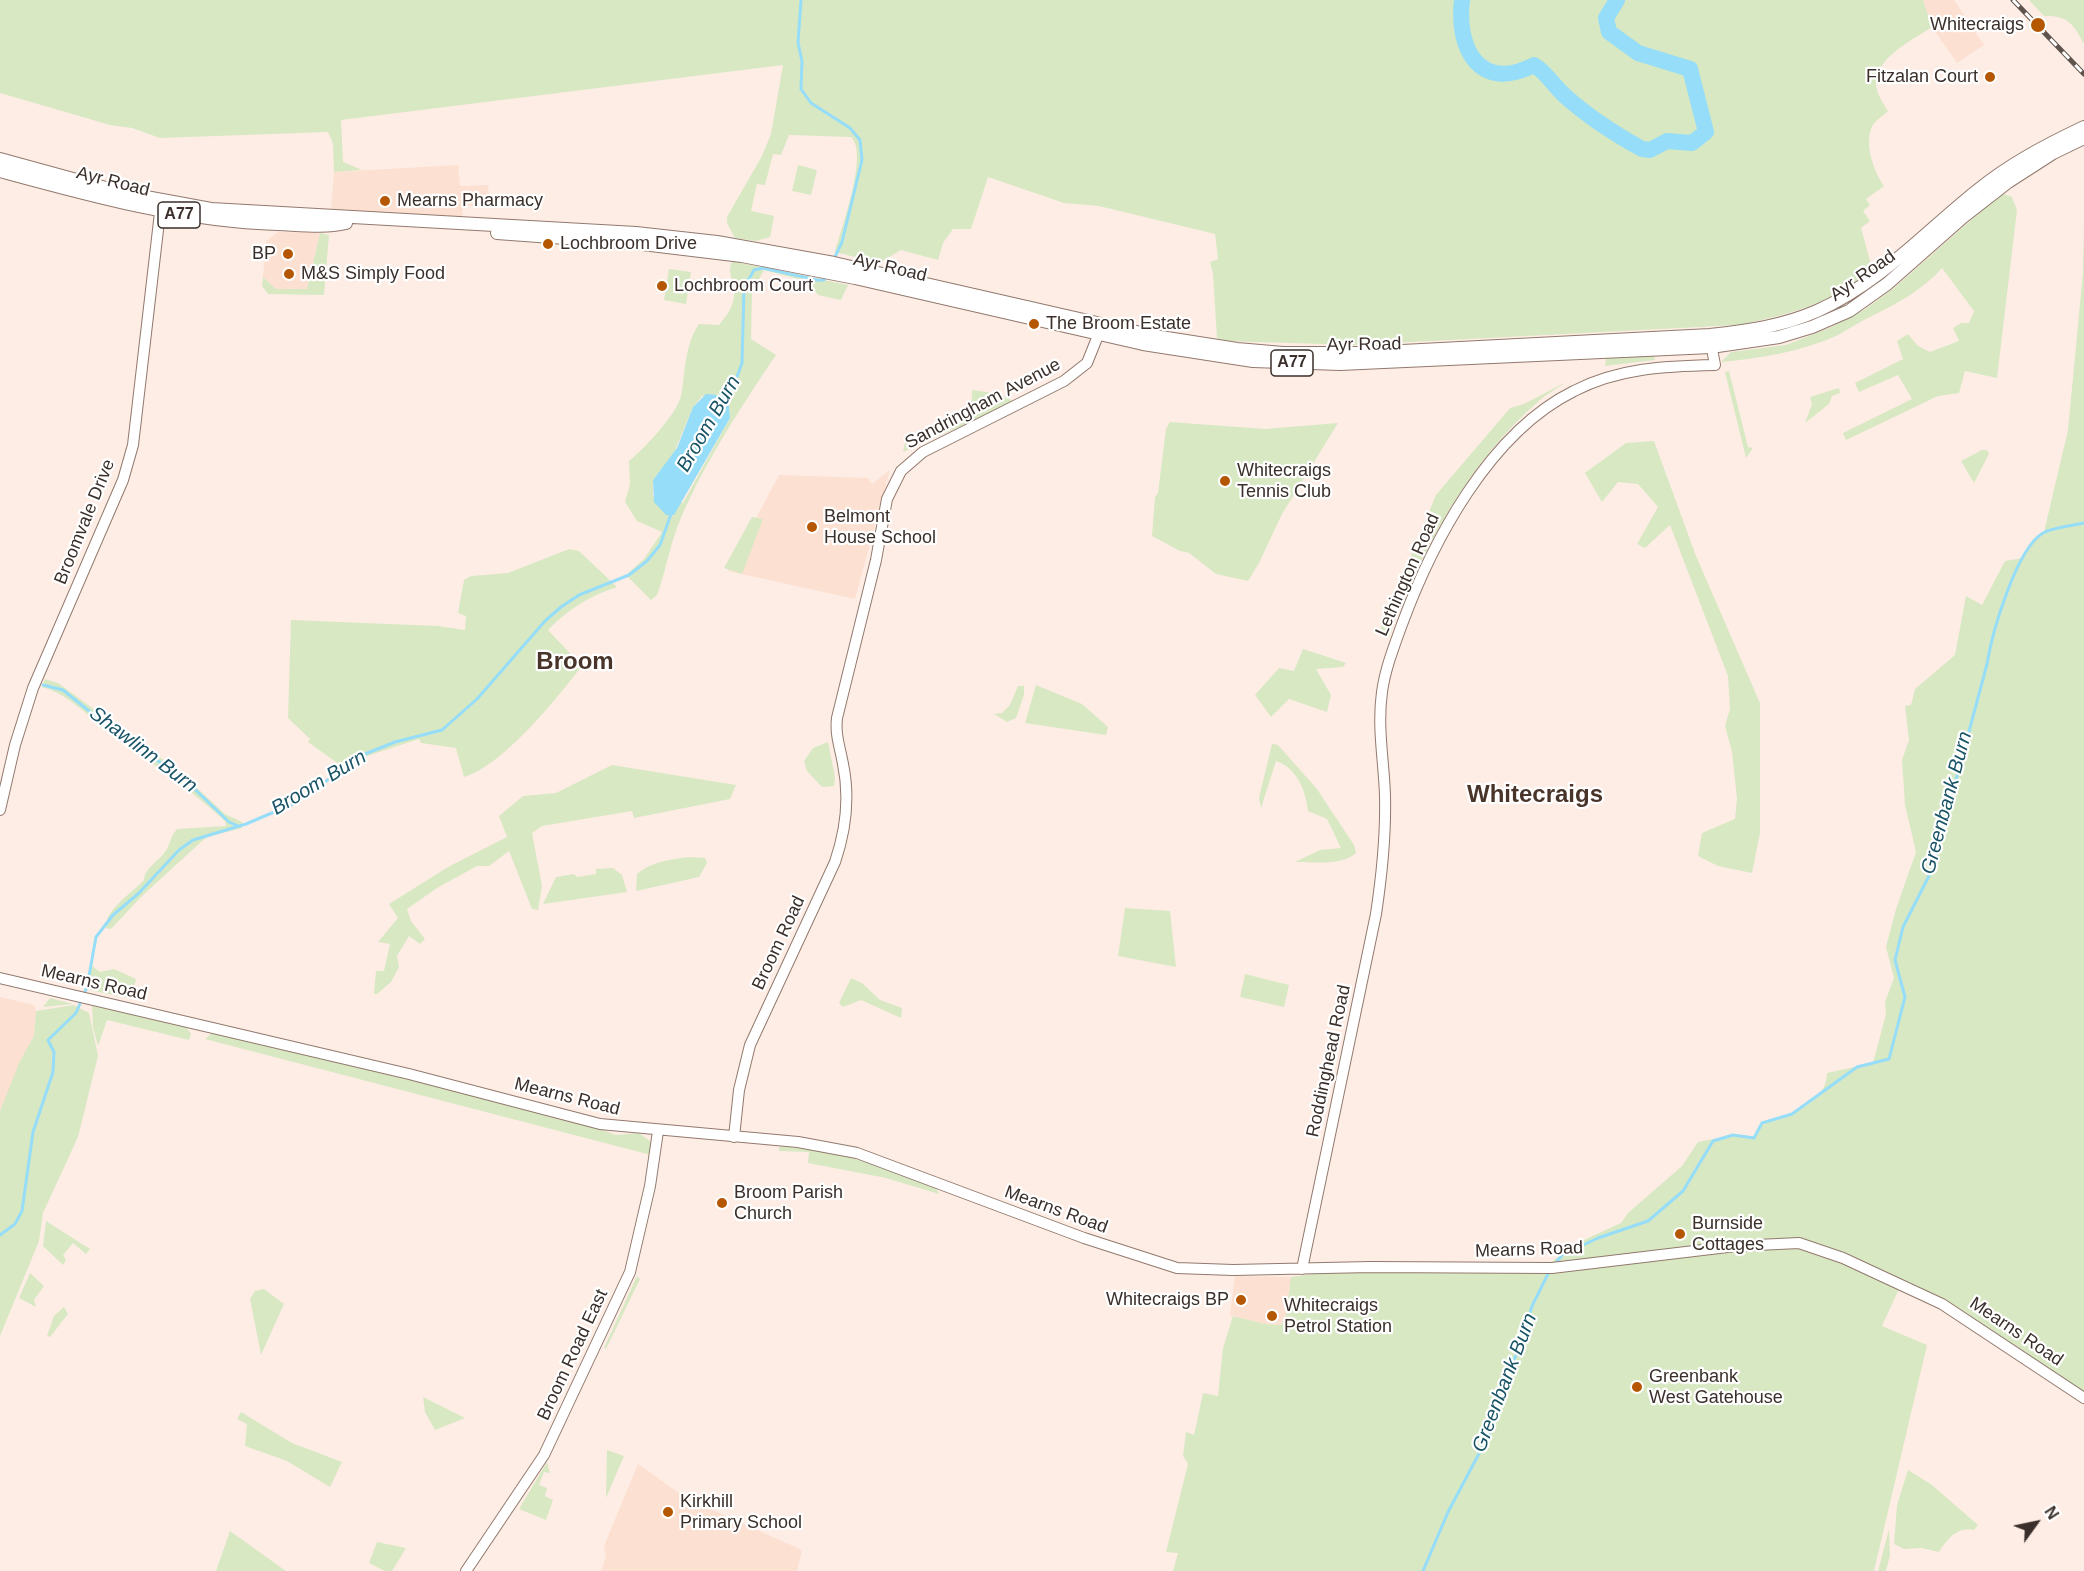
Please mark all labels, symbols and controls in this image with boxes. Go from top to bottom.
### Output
place label: Whitecraigs [1930,14,2024,36]
marker: Whitecraigs [2029,16,2047,34]
place label: Fitzalan Court [1866,66,1978,88]
marker: Fitzalan Court [1983,70,1997,84]
street label: Ayr Road [74,162,152,202]
place label: Mearns Pharmacy [397,190,543,212]
marker: Mearns Pharmacy [378,194,392,208]
road number: A77 [158,202,200,228]
place label: Lochbroom Drive [560,233,697,255]
marker: Lochbroom Drive [541,237,555,251]
place label: BP [252,243,276,265]
street label: Ayr Road [1826,246,1900,306]
marker: BP [281,247,295,261]
street label: Ayr Road [851,249,929,287]
place label: M&S Simply Food [301,263,445,285]
marker: M&S Simply Food [282,267,296,281]
place label: Lochbroom Court [674,275,813,297]
marker: Lochbroom Court [655,279,669,293]
place label: The Broom Estate [1046,313,1191,335]
marker: The Broom Estate [1027,317,1041,331]
street label: Ayr Road [1326,334,1402,356]
road number: A77 [1271,350,1313,376]
street label: Sandringham Avenue [902,354,1064,454]
water label: Broom Burn [672,372,746,476]
street label: Broomvale Drive [50,456,120,588]
place label: Whitecraigs Tennis Club [1237,460,1331,502]
marker: Whitecraigs Tennis Club [1218,474,1232,488]
place label: Belmont House School [824,506,936,548]
street label: Lethington Road [1371,510,1445,640]
marker: Belmont House School [805,520,819,534]
district label: Broom [536,648,614,676]
water label: Shawlinn Burn [84,702,202,798]
water label: Greenbank Burn [1916,729,1978,877]
water label: Broom Burn [267,745,371,821]
district label: Whitecraigs [1467,781,1603,809]
street label: Broom Road [748,893,810,993]
street label: Mearns Road [39,960,149,1006]
street label: Roddinghead Road [1302,983,1356,1139]
street label: Mearns Road [512,1073,622,1121]
street label: Mearns Road [1002,1181,1110,1239]
place label: Broom Parish Church [734,1182,843,1224]
marker: Broom Parish Church [715,1196,729,1210]
place label: Burnside Cottages [1692,1213,1764,1256]
marker: Burnside Cottages [1673,1227,1687,1241]
street label: Mearns Road [1475,1237,1583,1263]
street label: Broom Road East [533,1286,613,1424]
place label: Whitecraigs BP [1106,1289,1229,1311]
marker: Whitecraigs BP [1234,1293,1248,1307]
street label: Mearns Road [1965,1293,2067,1371]
place label: Whitecraigs Petrol Station [1284,1295,1392,1338]
marker: Whitecraigs Petrol Station [1265,1309,1279,1323]
water label: Greenbank Burn [1468,1310,1542,1456]
place label: Greenbank West Gatehouse [1649,1366,1783,1408]
marker: Greenbank West Gatehouse [1630,1380,1644,1394]
place label: Kirkhill Primary School [680,1491,802,1534]
north arrow [2006,1493,2066,1553]
text: N [2041,1503,2062,1522]
marker: Kirkhill Primary School [661,1505,675,1519]

